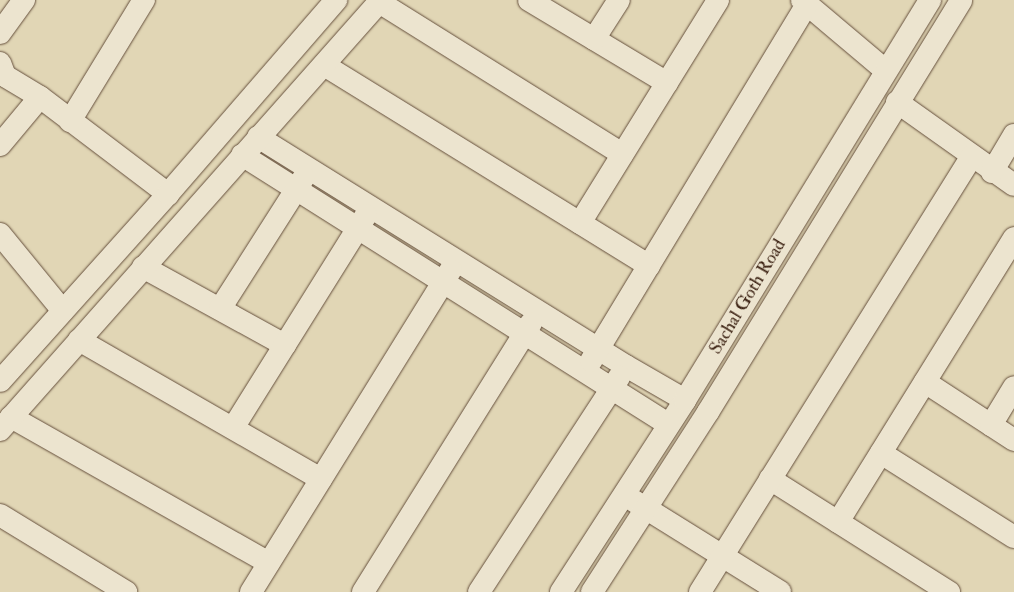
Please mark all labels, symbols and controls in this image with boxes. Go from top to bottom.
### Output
street label: Sachal Goth Road [705,236,791,358]

